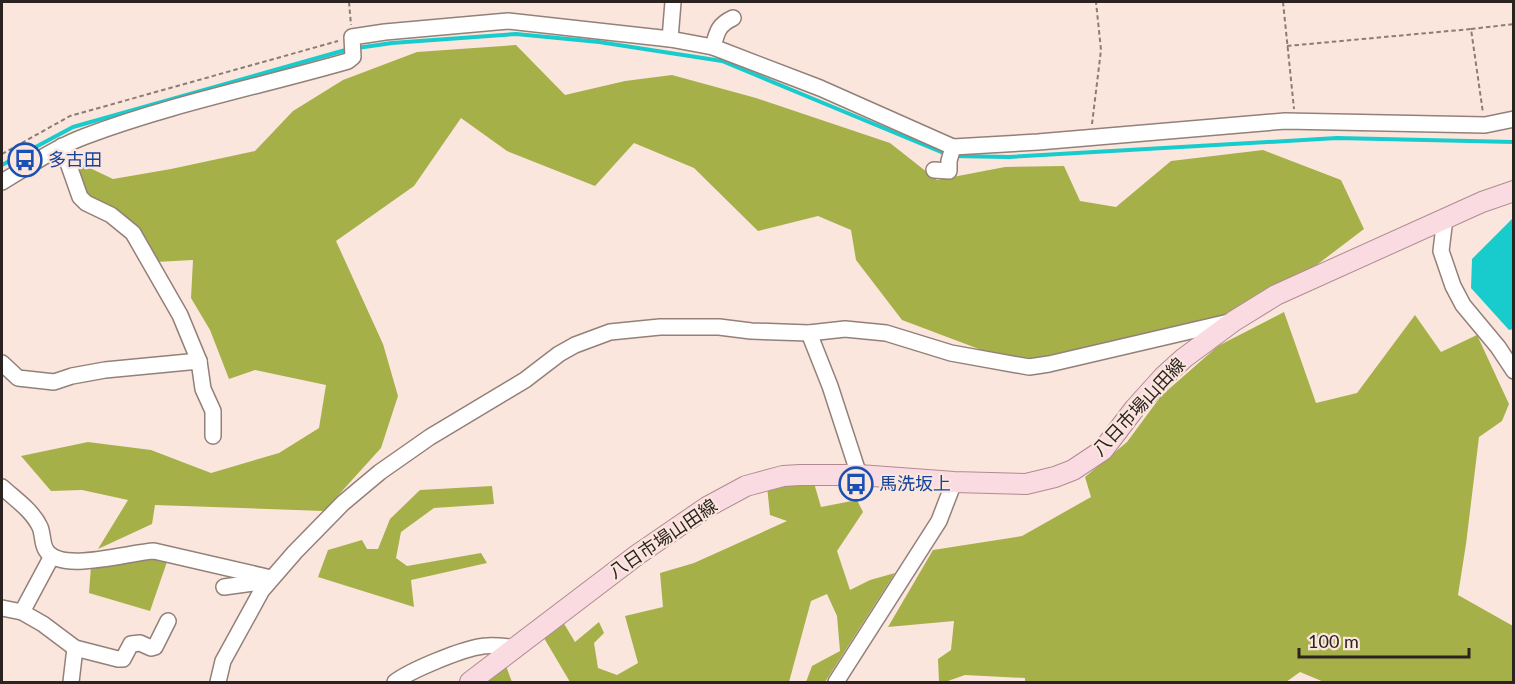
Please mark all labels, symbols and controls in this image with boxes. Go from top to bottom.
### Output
bus stop icon: 多古田 [7,142,43,178]
place label: 多古田 [48,148,102,170]
street label: 八日市場山田線 [1087,353,1189,460]
bus stop icon: 馬洗坂上 [838,466,874,502]
place label: 馬洗坂上 [879,472,951,494]
street label: 八日市場山田線 [604,494,721,583]
scale bar [1299,621,1468,659]
text: 100 m [1308,630,1359,652]

